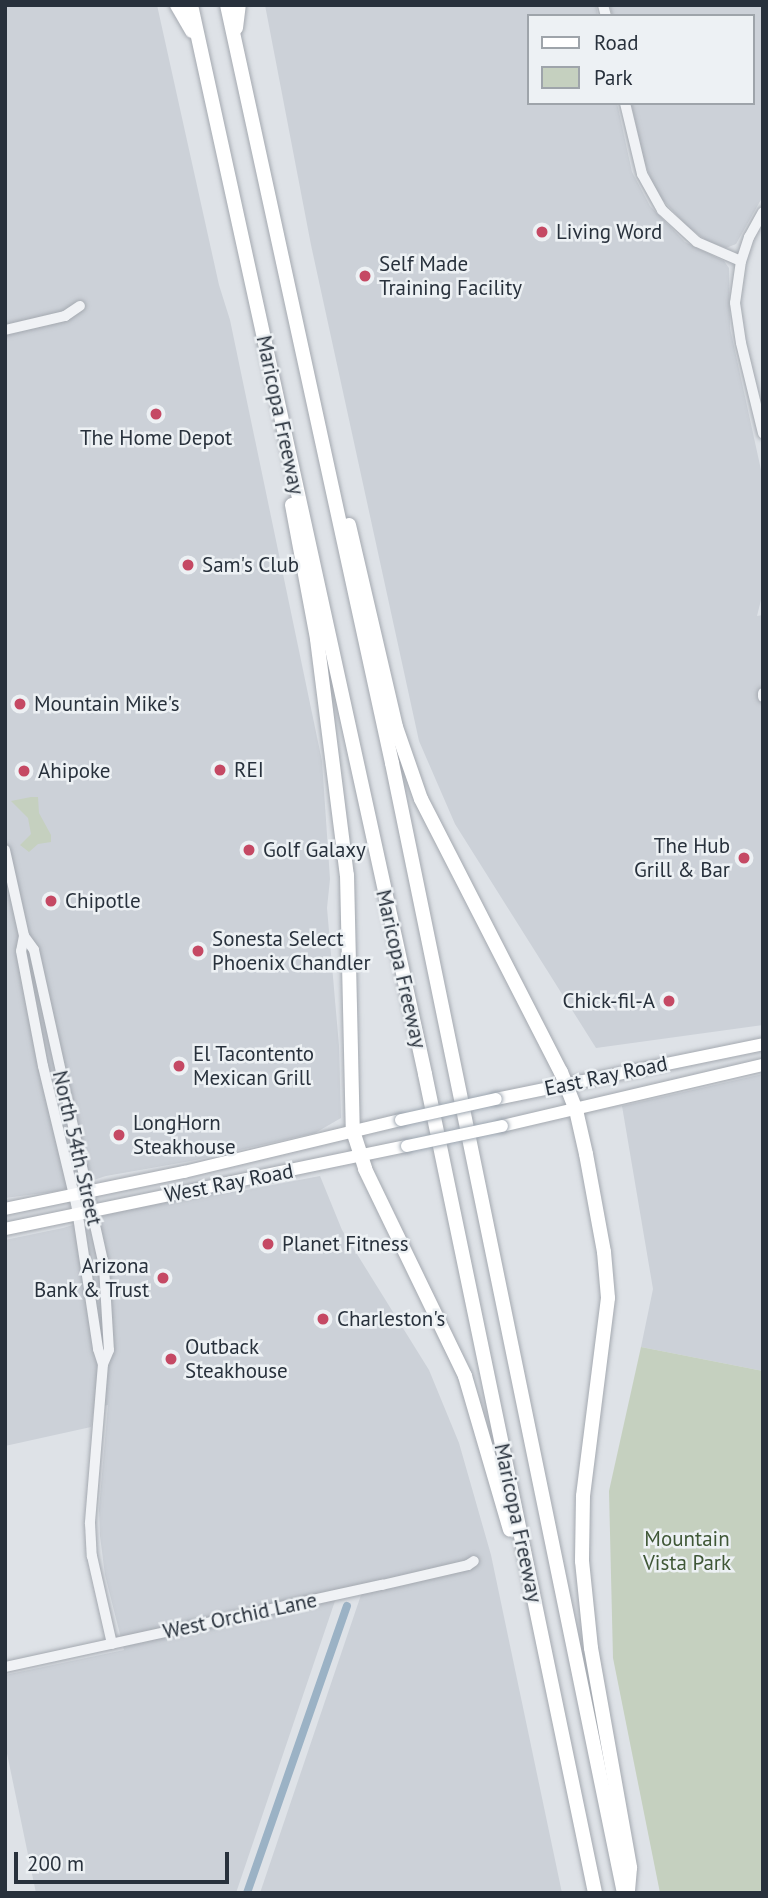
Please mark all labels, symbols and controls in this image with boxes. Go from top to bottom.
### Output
legend [526,14,754,105]
text: Road [594,29,638,56]
text: Park [594,64,633,91]
place label: Living Word [556,219,663,245]
marker: Living Word [534,224,550,240]
place label: Self Made Training Facility [379,251,522,301]
marker: Self Made Training Facility [357,268,373,284]
street label: Maricopa Freeway [251,333,309,497]
marker: The Home Depot [148,406,164,422]
place label: The Home Depot [80,425,232,451]
place label: Sam's Club [202,552,299,578]
marker: Sam's Club [180,557,196,573]
place label: Mountain Mike's [34,691,180,717]
marker: Mountain Mike's [12,696,28,712]
place label: REI [234,757,264,783]
place label: Ahipoke [38,758,110,784]
marker: REI [212,762,228,778]
marker: Ahipoke [16,763,32,779]
place label: The Hub Grill & Bar [634,833,730,883]
place label: Golf Galaxy [263,837,366,863]
marker: Golf Galaxy [241,842,257,858]
marker: The Hub Grill & Bar [736,850,752,866]
street label: Maricopa Freeway [371,887,431,1051]
place label: Chipotle [65,888,141,914]
marker: Chipotle [43,893,59,909]
place label: Sonesta Select Phoenix Chandler [212,926,371,976]
marker: Sonesta Select Phoenix Chandler [190,943,206,959]
place label: Chick-fil-A [562,988,655,1014]
marker: Chick-fil-A [661,993,677,1009]
place label: El Tacontento Mexican Grill [193,1041,315,1091]
street label: East Ray Road [542,1051,670,1101]
marker: El Tacontento Mexican Grill [171,1058,187,1074]
street label: North 54th Street [47,1068,107,1228]
place label: LongHorn Steakhouse [133,1110,236,1160]
marker: LongHorn Steakhouse [111,1127,127,1143]
street label: West Ray Road [162,1158,296,1208]
place label: Planet Fitness [282,1231,409,1257]
marker: Planet Fitness [260,1236,276,1252]
place label: Arizona Bank & Trust [33,1253,149,1303]
marker: Arizona Bank & Trust [155,1270,171,1286]
place label: Charleston's [337,1306,445,1332]
marker: Charleston's [315,1311,331,1327]
place label: Outback Steakhouse [185,1334,288,1384]
marker: Outback Steakhouse [163,1351,179,1367]
street label: Maricopa Freeway [489,1441,547,1605]
park label: Mountain Vista Park [643,1526,731,1576]
street label: West Orchid Lane [161,1587,319,1645]
scale bar [18,1839,233,1883]
text: 200 m [27,1850,84,1877]

